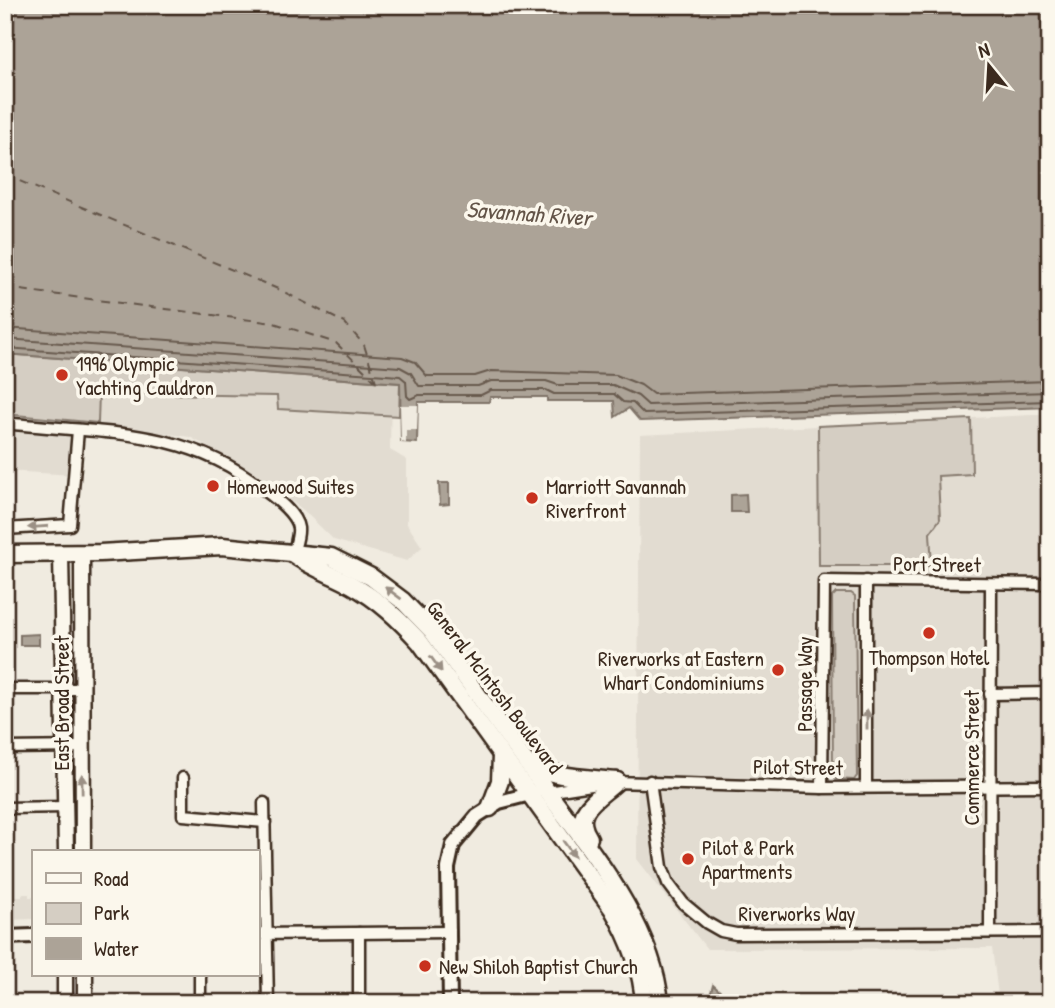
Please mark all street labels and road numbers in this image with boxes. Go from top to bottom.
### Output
street label: Port Street [893,549,982,579]
street label: General McIntosh Boulevard [420,594,570,780]
street label: East Broad Street [47,635,76,771]
street label: Passage Way [790,636,819,732]
street label: Commerce Street [957,690,986,826]
street label: Pilot Street [753,752,844,782]
street label: Riverworks Way [738,899,856,928]

